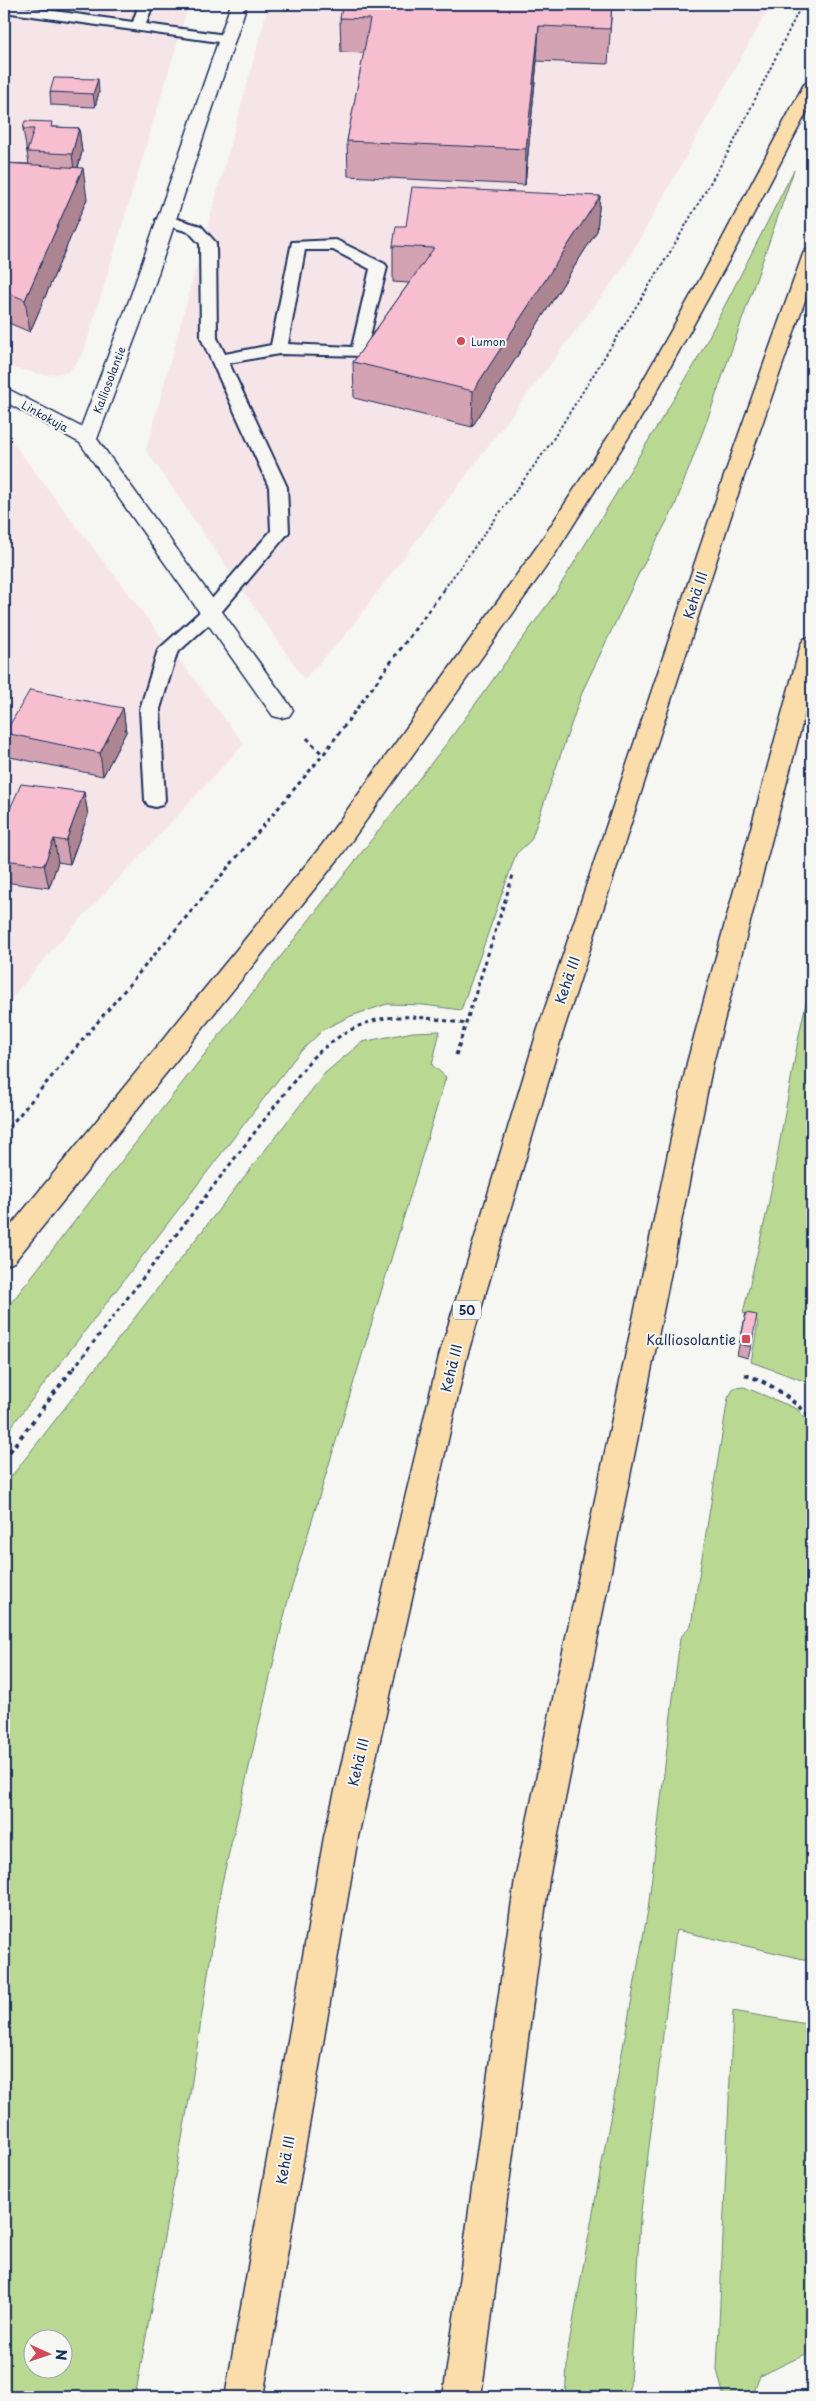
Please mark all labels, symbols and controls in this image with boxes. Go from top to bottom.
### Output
place label: Lumon [471,333,506,350]
marker: Lumon [455,335,467,347]
street label: Kalliosolantie [88,344,130,416]
street label: Linkokuja [19,396,72,436]
street label: Kehä III [677,568,713,622]
street label: Kehä III [549,953,585,1007]
road number: 50 [453,1300,481,1320]
place label: Kalliosolantie [646,1329,736,1350]
marker: Kalliosolantie [740,1333,752,1345]
street label: Kehä III [435,1342,467,1394]
street label: Kehä III [342,1736,374,1788]
street label: Kehä III [270,2134,300,2186]
north arrow [22,2328,72,2378]
text: N [51,2349,72,2361]

